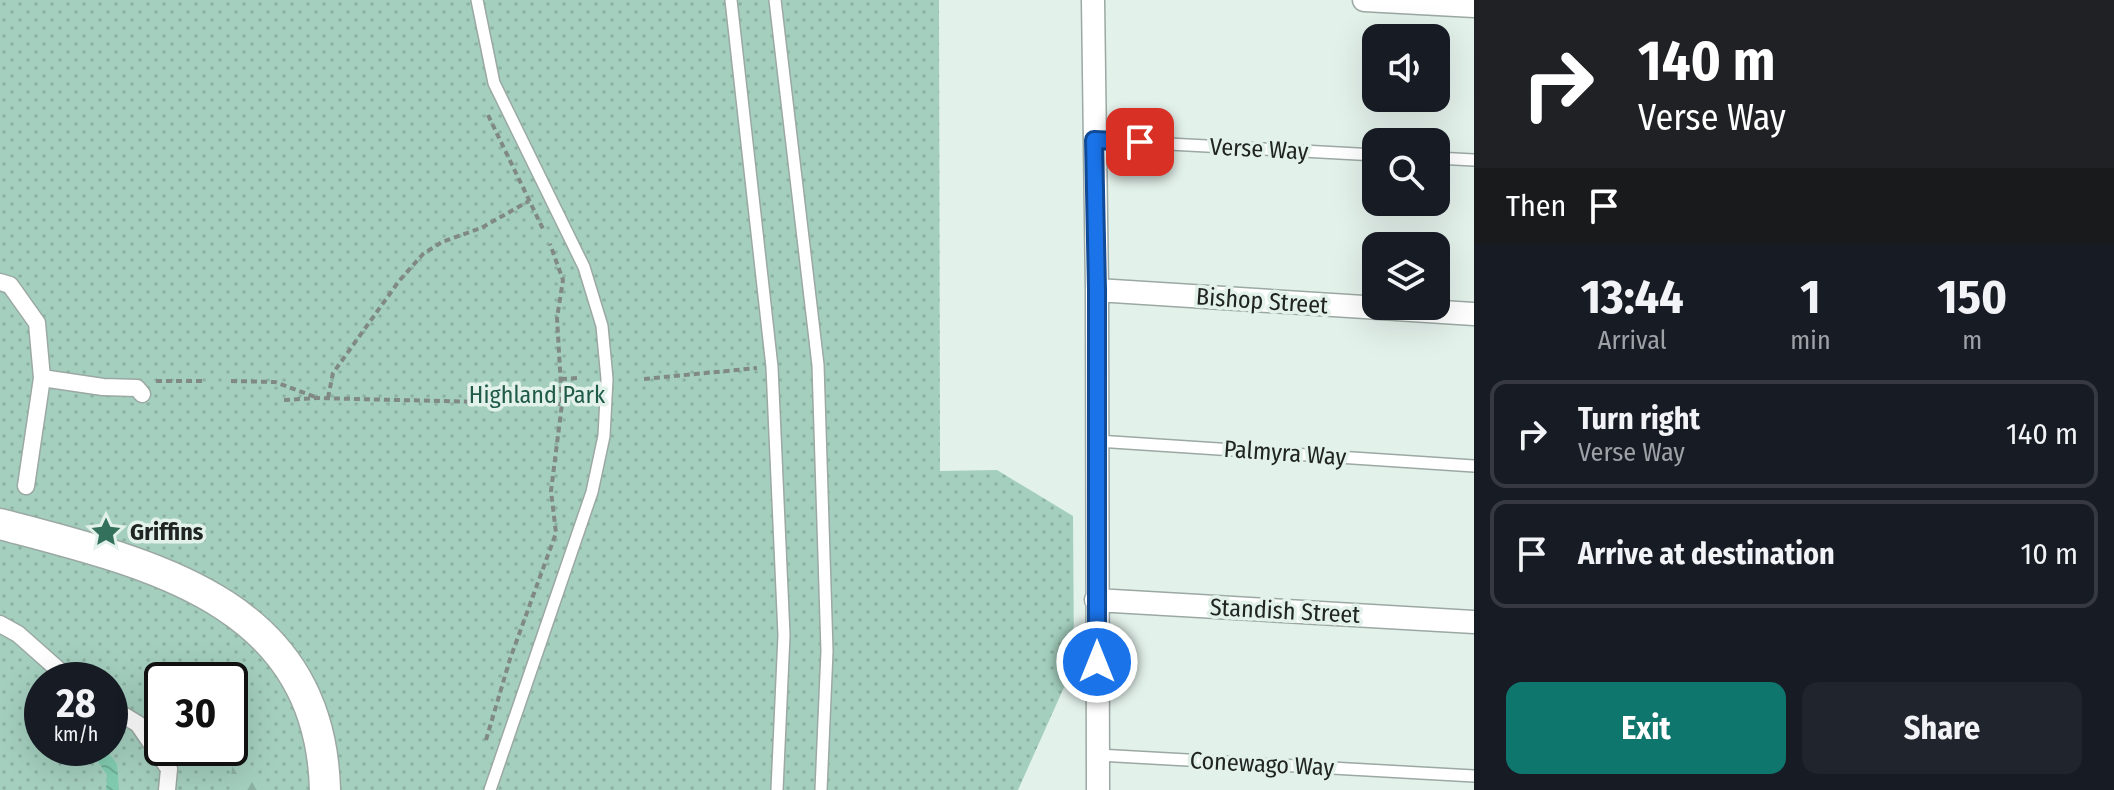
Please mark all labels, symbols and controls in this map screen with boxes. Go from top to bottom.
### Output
map controls [1362,24,1450,320]
button: sound [1362,24,1450,112]
text: 140 m [1638,28,1775,95]
icon: right [1506,32,1610,136]
text: Verse Way [1638,96,1786,140]
pin [1106,108,1174,176]
icon: arrive [1118,120,1162,164]
button: search [1362,128,1450,216]
street label: Verse Way [1209,132,1309,166]
icon: arrive [1582,184,1626,228]
text: Then [1506,188,1566,224]
button: layers [1362,232,1450,320]
text: 13:44 [1581,268,1684,326]
text: 1 [1800,268,1821,326]
text: 150 [1937,268,2007,326]
street label: Bishop Street [1195,282,1329,320]
text: Arrival [1598,325,1667,356]
text: min [1790,325,1831,356]
text: m [1962,325,1982,356]
park label: Highland Park [469,381,606,409]
text: Turn right [1578,401,1700,437]
icon: right [1510,412,1554,456]
text: 140 m [2006,416,2078,452]
street label: Palmyra Way [1223,435,1347,471]
text: Verse Way [1578,437,1685,468]
place icon: Griffins [89,515,123,549]
place label: Griffins [130,518,204,546]
icon: arrive [1510,532,1554,576]
text: Arrive at destination [1578,536,1835,572]
text: 10 m [2021,536,2078,572]
street label: Standish Street [1209,593,1361,629]
position arrow [1055,620,1139,704]
speed limit sign: 30 [144,662,248,766]
text: 28 [56,680,96,728]
button: Exit [1506,682,1786,774]
button: Share [1802,682,2082,774]
text: km/h [54,722,98,746]
street label: Conewago Way [1189,746,1335,782]

